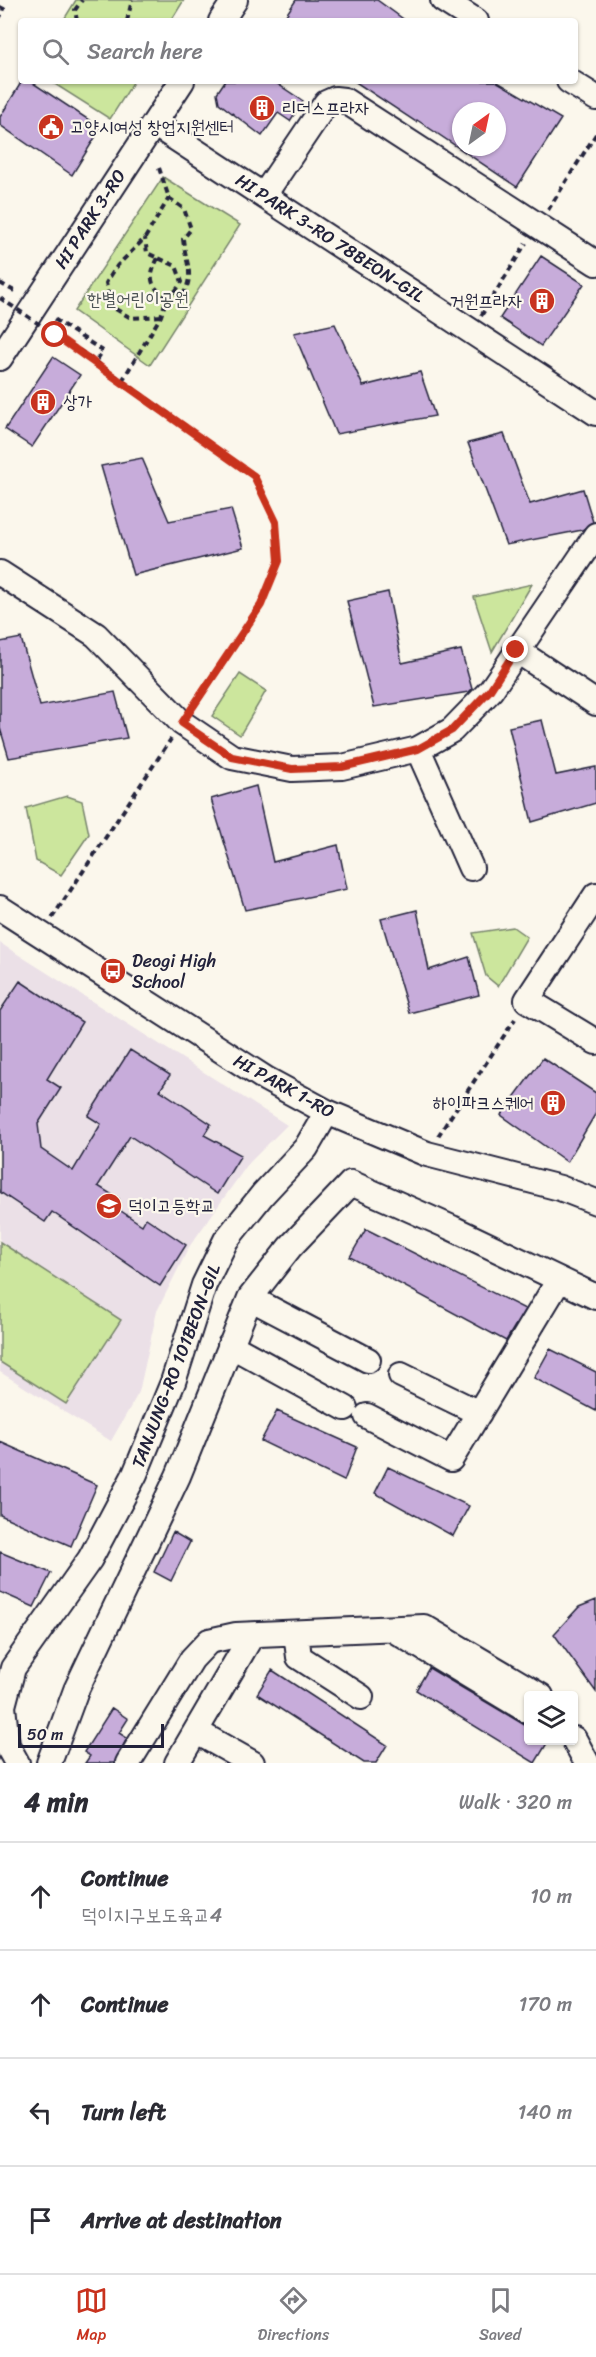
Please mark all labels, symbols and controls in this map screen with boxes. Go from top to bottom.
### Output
search box [18,18,578,84]
text: Search here [87,32,203,71]
icon: search [39,35,72,68]
place label: 리더스프라자 [282,92,369,124]
building icon: 리더스프라자 [247,93,277,123]
north arrow [452,102,506,156]
place label: 고양시여성 창업지원센터 [70,111,234,143]
public building icon: 고양시여성 창업지원센터 [36,112,66,142]
street label: HI PARK 3-RO [46,162,134,276]
street label: HI PARK 3-RO 78BEON-GIL [229,165,432,312]
park label: 한별어린이공원 [87,283,189,315]
place label: 거원프라자 [450,285,523,317]
building icon: 거원프라자 [527,286,557,316]
route start [41,321,67,347]
place label: 상가 [63,386,92,418]
building icon: 상가 [28,387,58,417]
route end [502,636,528,662]
place label: Deogi High School [132,945,216,998]
bus stop icon: Deogi High School [98,956,128,986]
street label: HI PARK 1-RO [227,1045,341,1127]
place label: 하이파크스퀘어 [433,1087,534,1119]
building icon: 하이파크스퀘어 [538,1088,568,1118]
place label: 덕이고등학교 [128,1190,215,1222]
school or university icon: 덕이고등학교 [94,1191,124,1221]
street label: TANJUNG-RO 101BEON-GIL [122,1259,230,1473]
map controls [524,1691,578,1745]
button: layers [524,1691,578,1745]
text: 50 m [27,1720,63,1749]
scale bar [18,1721,164,1748]
text: 4 min [24,1779,88,1825]
text: Walk · 320 m [459,1785,572,1820]
text: Continue [81,1859,169,1898]
text: 10 m [530,1879,572,1914]
icon: ahead [24,1880,57,1913]
text: 덕이지구보도육교4 [81,1898,222,1933]
text: Continue [81,1985,169,2024]
text: 170 m [519,1987,572,2022]
icon: ahead [24,1988,57,2021]
text: Turn left [81,2093,166,2132]
text: 140 m [518,2095,572,2130]
icon: left [24,2096,57,2129]
text: Arrive at destination [81,2201,282,2240]
icon: arrive [24,2204,57,2237]
tab: Map [75,2284,108,2349]
tab: Directions [258,2284,329,2349]
tab: Saved [479,2284,521,2349]

